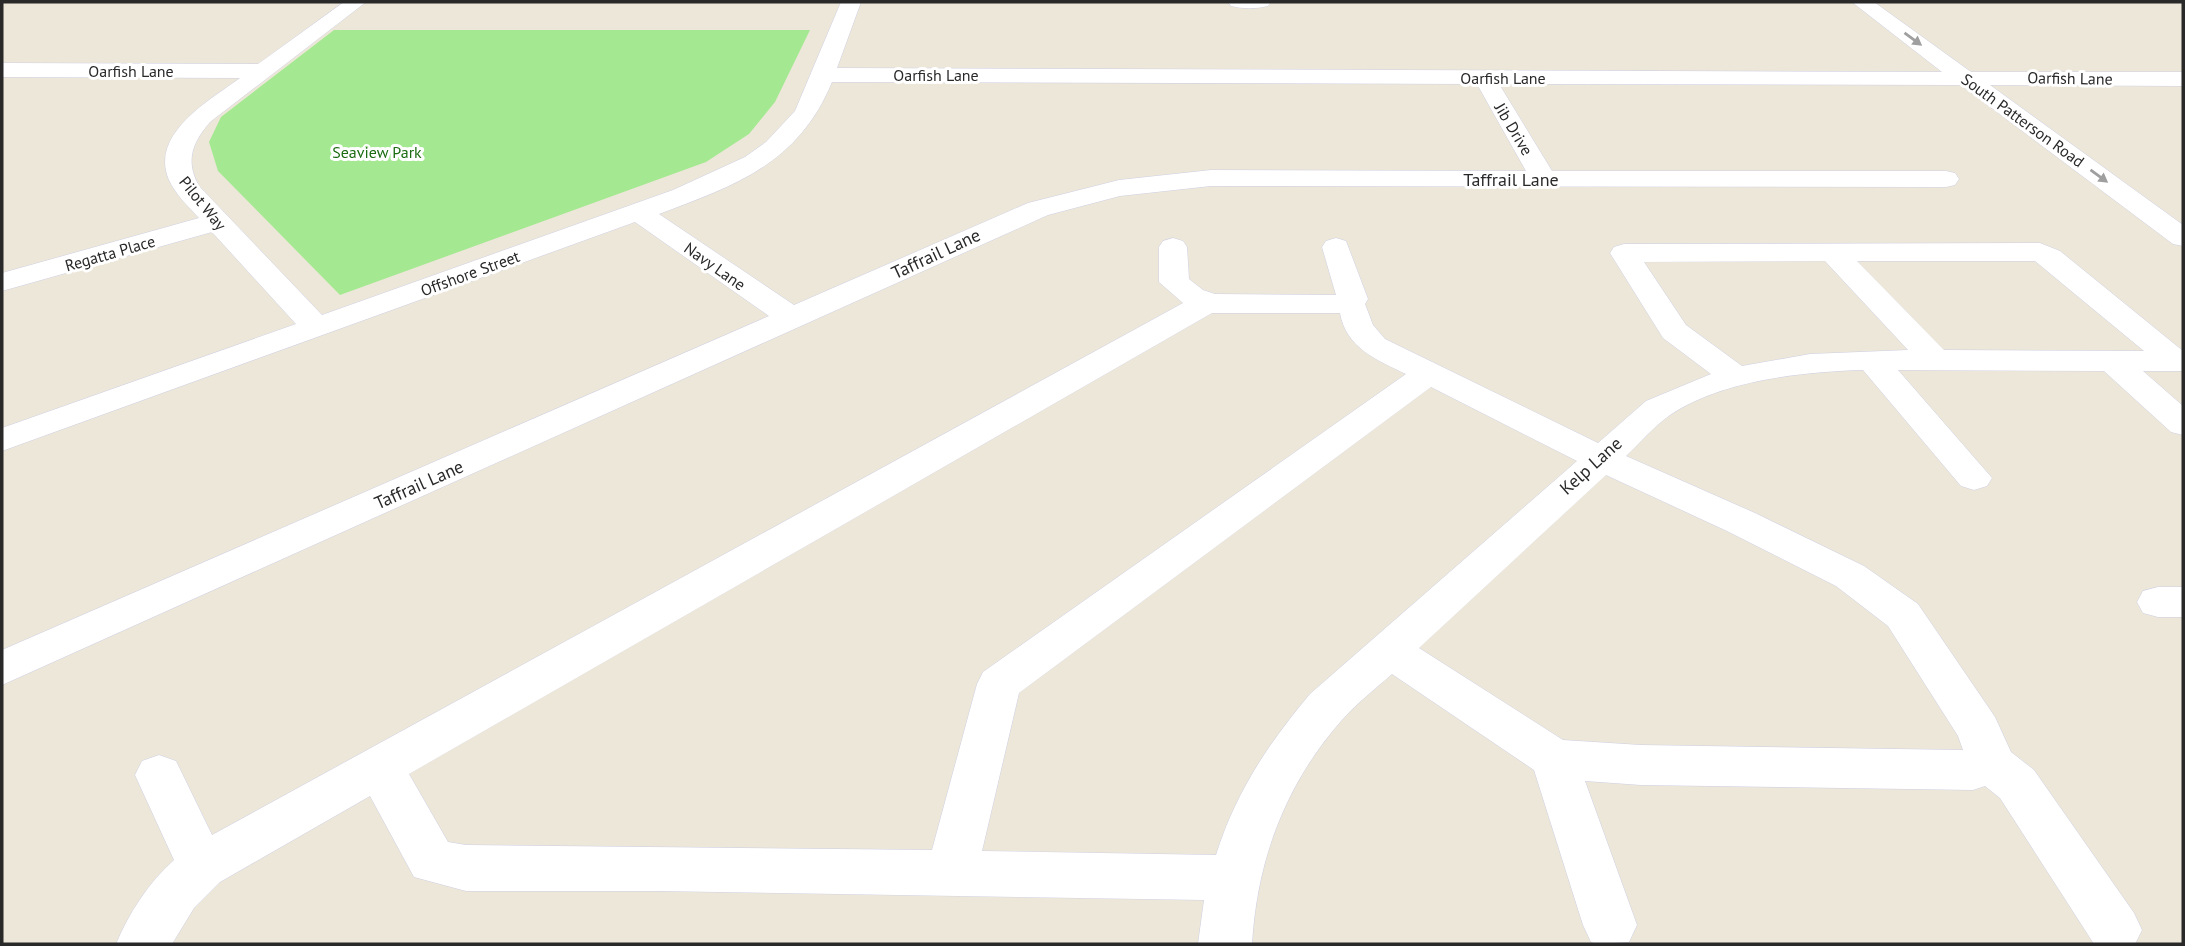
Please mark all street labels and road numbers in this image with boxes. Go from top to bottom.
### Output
street label: Oarfish Lane [88,61,174,81]
street label: Oarfish Lane [893,65,979,85]
street label: Oarfish Lane [2027,67,2113,89]
street label: Oarfish Lane [1460,68,1546,88]
street label: South Patterson Road [1958,69,2088,171]
street label: Jib Drive [1490,98,1537,159]
street label: Taffrail Lane [1463,168,1559,191]
street label: Pilot Way [175,172,231,235]
street label: Taffrail Lane [888,223,984,284]
street label: Regatta Place [63,231,157,275]
street label: Navy Lane [680,238,750,294]
street label: Offshore Street [418,246,523,300]
street label: Kelp Lane [1555,432,1627,500]
street label: Taffrail Lane [371,455,467,514]

